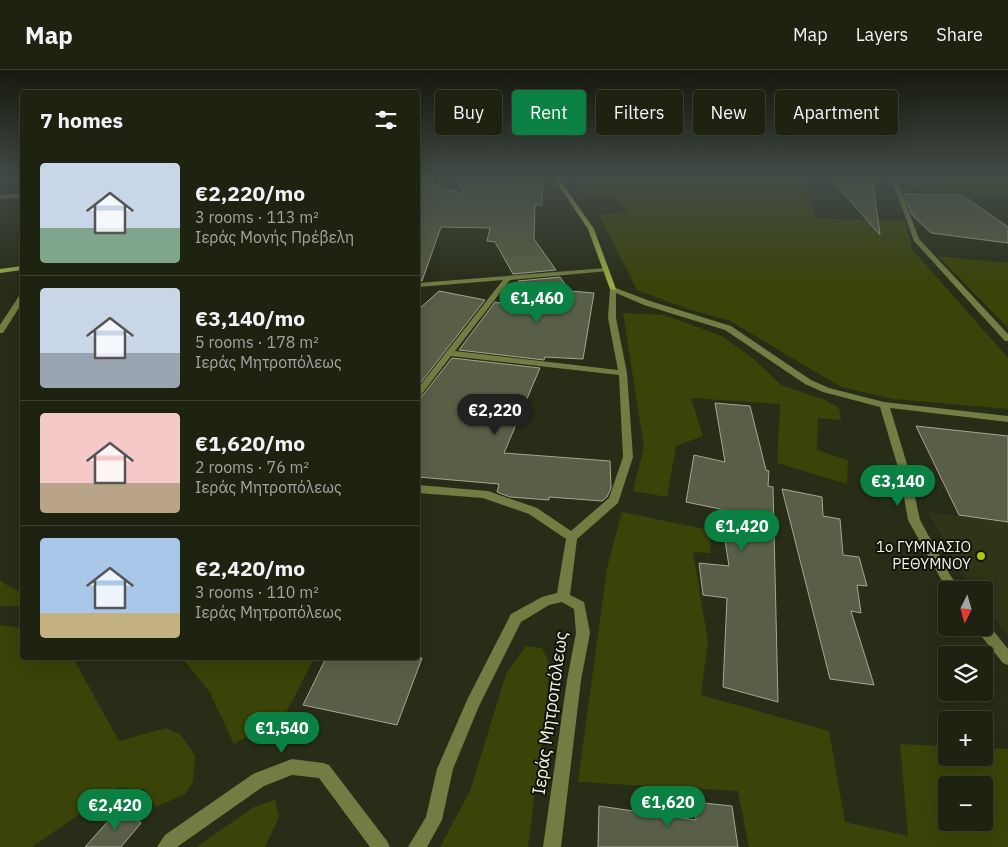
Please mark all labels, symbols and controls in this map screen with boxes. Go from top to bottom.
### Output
text: Map [25,19,73,51]
text: Map [793,23,828,46]
text: Layers [856,23,908,46]
text: Share [936,23,983,46]
chip: Buy [435,90,502,135]
chip: Rent [512,90,586,135]
chip: Filters [596,90,683,135]
chip: New [693,90,765,135]
chip: Apartment [775,90,898,135]
text: 7 homes [40,106,123,134]
icon: filters [372,106,400,134]
text: €2,220/mo [195,179,305,207]
icon: home [80,183,140,243]
text: 3 rooms · 113 m² [195,207,319,227]
text: Ιεράς Μονής Πρέβελη [195,227,354,247]
pin: €1,460 [496,282,578,324]
text: €1,460 [510,288,564,308]
text: €3,140/mo [195,304,305,332]
icon: home [80,308,140,368]
text: 5 rooms · 178 m² [195,332,319,352]
text: Ιεράς Μητροπόλεως [195,352,342,372]
pin: €2,220 [454,394,536,436]
text: €2,220 [468,400,522,420]
text: €1,620/mo [195,429,305,457]
icon: home [80,433,140,493]
text: 2 rooms · 76 m² [195,457,309,477]
pin: €3,140 [857,464,939,507]
text: €3,140 [871,471,925,491]
text: Ιεράς Μητροπόλεως [195,477,342,497]
pin: €1,420 [701,510,783,552]
text: €1,420 [715,516,769,536]
place label: 1ο ΓΥΜΝΑΣΙΟ ΡΕΘΥΜΝΟΥ [876,537,971,573]
marker: 1ο ΓΥΜΝΑΣΙΟ ΡΕΘΥΜΝΟΥ [975,550,987,562]
text: €2,420/mo [195,554,305,582]
icon: home [80,558,140,618]
north arrow [938,581,992,636]
map controls [938,581,993,831]
text: 3 rooms · 110 m² [195,582,319,602]
text: Ιεράς Μητροπόλεως [195,602,342,622]
street label: Ιεράς Μητροπόλεως [527,629,572,796]
button: layers [938,646,993,701]
button: + [938,711,993,766]
pin: €1,540 [241,712,323,754]
text: €1,540 [255,718,309,738]
button: − [938,776,993,831]
pin: €1,620 [627,786,709,828]
pin: €2,420 [74,788,156,831]
text: €1,620 [641,792,695,812]
text: €2,420 [88,795,142,815]

